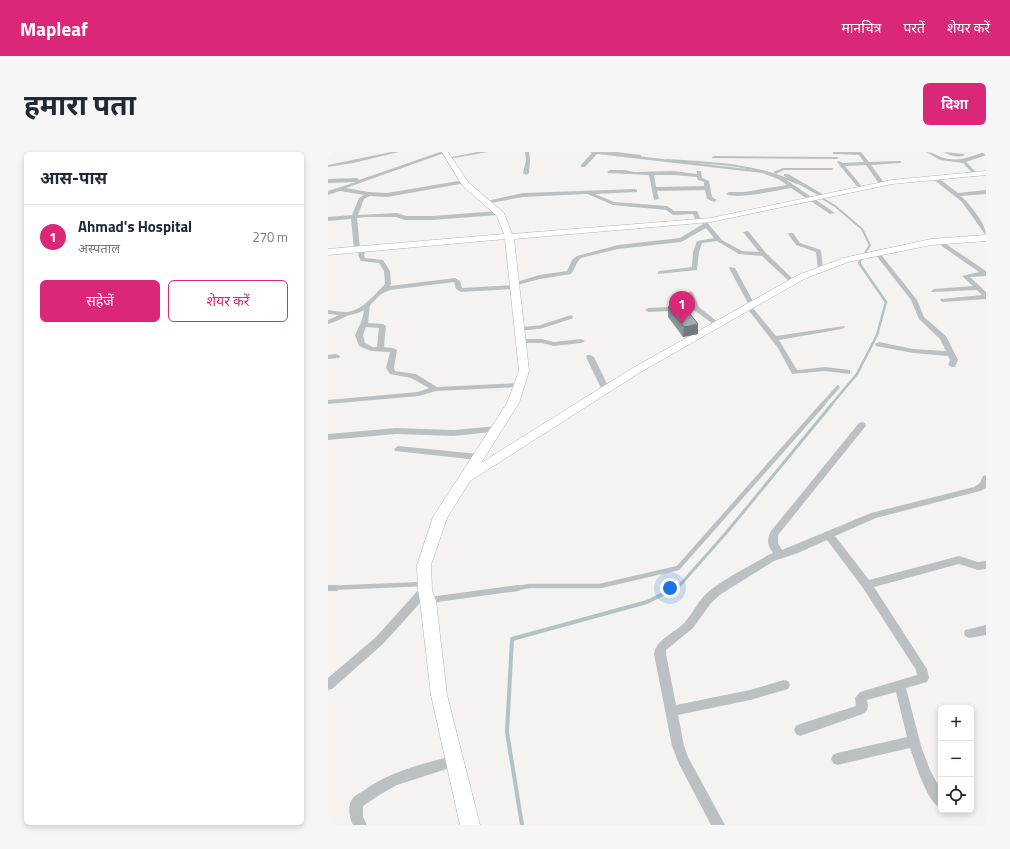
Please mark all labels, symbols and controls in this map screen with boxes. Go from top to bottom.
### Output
text: Mapleaf [20,14,88,43]
text: मानचित्र [841,17,881,38]
text: परतें [903,17,925,38]
text: शेयर करें [947,17,990,38]
text: हमारा पता [24,83,136,126]
button: दिशा [923,83,986,125]
text: आस-पास [40,165,107,191]
text: Ahmad's Hospital [78,215,192,238]
text: 1 [49,227,57,247]
text: 270 m [252,227,288,247]
text: अस्पताल [78,238,120,258]
button: सहेजें [40,280,160,322]
button: शेयर करें [168,280,288,322]
pin: 1 [669,291,695,324]
your location [660,578,680,598]
map controls [938,705,974,813]
button: + [938,705,974,741]
button: − [938,741,974,777]
button: locate [938,777,974,813]

